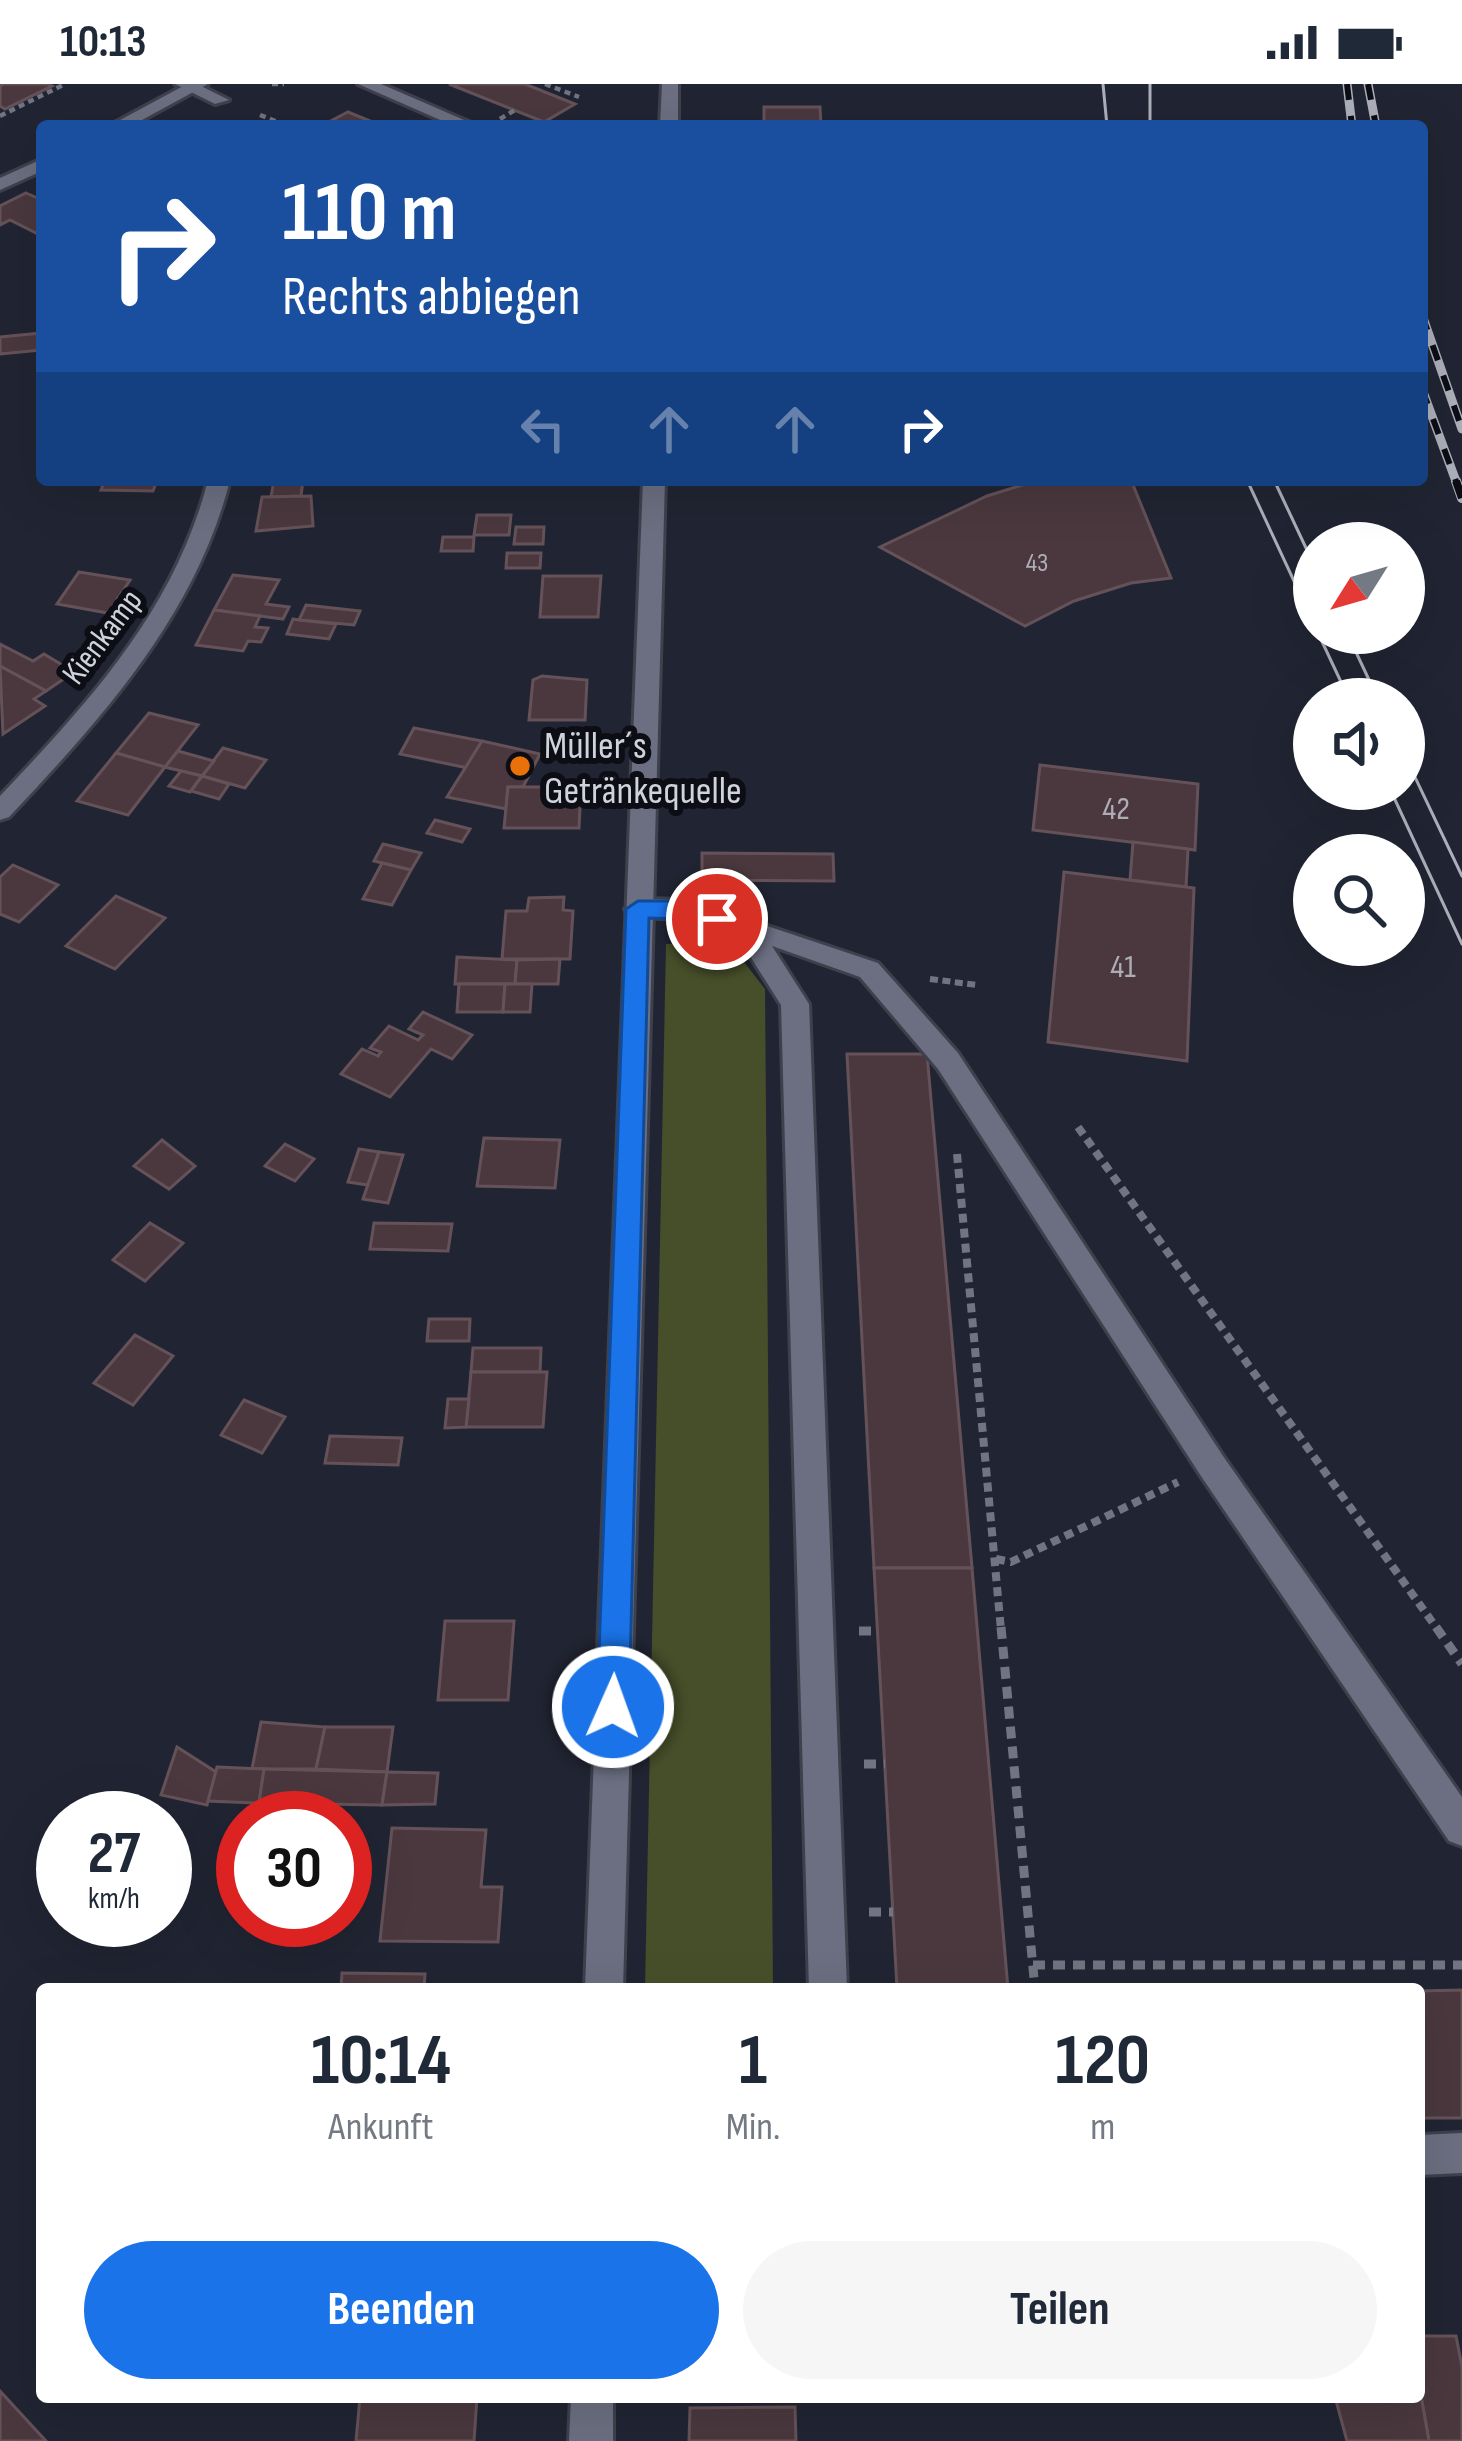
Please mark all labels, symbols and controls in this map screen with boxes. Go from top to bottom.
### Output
text: 10:13 [60,15,146,70]
text: 110 m [282,163,457,264]
icon: right [84,168,240,324]
text: Rechts abbiegen [282,265,581,330]
icon: left [510,396,576,462]
icon: ahead [636,396,702,462]
icon: ahead [762,396,828,462]
icon: right [888,396,954,462]
north arrow [1293,522,1425,654]
map controls [1293,522,1425,966]
house number: 43 [1026,547,1048,579]
street label: Kienkamp [54,582,151,693]
button: sound [1293,678,1425,810]
place label: Müller´s Getränkequelle [544,723,742,815]
marker: Müller´s Getränkequelle [507,753,533,779]
house number: 42 [1102,789,1130,829]
button: search [1293,834,1425,966]
pin [666,868,768,970]
icon: arrive [684,886,750,952]
house number: 41 [1110,947,1136,987]
position arrow [550,1644,676,1770]
speed limit sign: 30 [216,1791,372,1947]
text: 27 [88,1818,140,1890]
text: km/h [88,1881,140,1917]
text: 10:14 [311,2018,451,2105]
text: 1 [739,2018,767,2105]
text: 120 [1055,2018,1150,2105]
text: Ankunft [328,2104,433,2151]
text: Min. [726,2104,780,2151]
text: m [1090,2104,1115,2151]
button: Beenden [84,2241,719,2379]
button: Teilen [743,2241,1377,2379]

